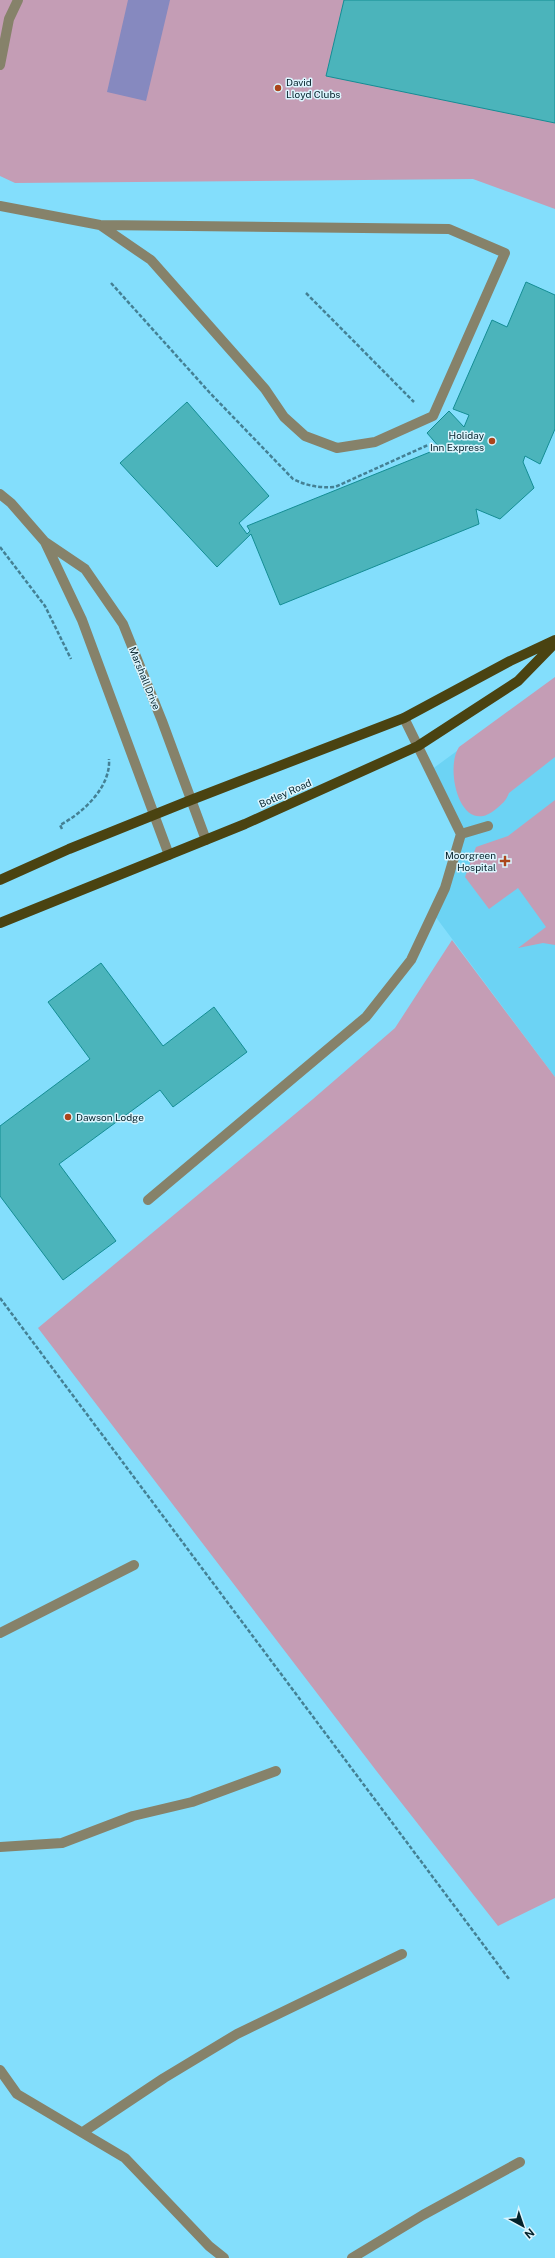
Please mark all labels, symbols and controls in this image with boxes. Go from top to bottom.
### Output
place label: David Lloyd Clubs [286,76,340,100]
marker: David Lloyd Clubs [273,83,283,93]
place label: Holiday Inn Express [430,429,485,453]
marker: Holiday Inn Express [487,436,497,446]
street label: Marshall Drive [127,645,163,712]
street label: Botley Road [257,776,313,810]
place label: Moorgreen Hospital [445,849,496,873]
marker: Moorgreen Hospital [499,855,511,867]
place label: Dawson Lodge [76,1111,144,1123]
marker: Dawson Lodge [63,1112,73,1122]
north arrow [503,2206,543,2246]
text: N [522,2226,537,2241]

